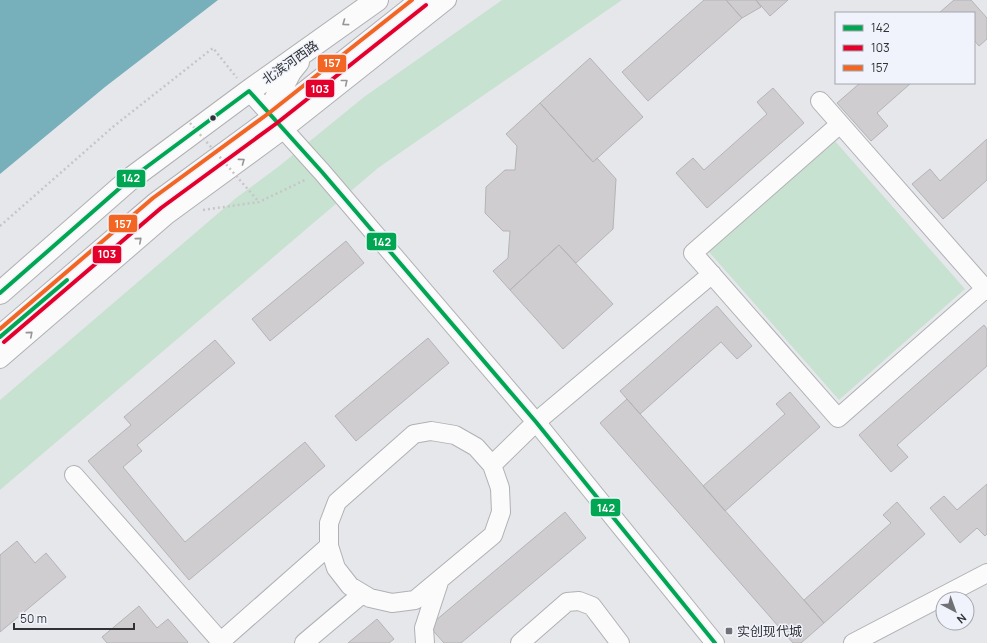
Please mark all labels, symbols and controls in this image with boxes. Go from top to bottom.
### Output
legend [835,12,975,84]
one-way arrow [342,18,349,25]
text: 142 [871,19,890,36]
street label: 北滨河西路 [258,36,322,88]
text: 103 [871,39,890,56]
line badge: 157 [317,54,347,73]
text: 157 [323,55,341,70]
text: 157 [871,59,889,76]
line badge: 103 [305,79,335,98]
one-way arrow [340,79,347,86]
text: 103 [311,81,329,96]
unlabelled marker [208,113,218,123]
one-way arrow [237,158,244,165]
line badge: 142 [116,169,146,188]
text: 142 [122,170,140,185]
line badge: 157 [108,214,138,233]
text: 157 [114,216,132,231]
line badge: 142 [366,232,397,251]
text: 142 [373,234,391,249]
one-way arrow [134,237,141,244]
line badge: 103 [92,245,122,264]
text: 103 [98,246,116,261]
one-way arrow [25,331,32,338]
line badge: 142 [590,498,621,517]
text: 142 [597,500,615,515]
north arrow [935,591,975,631]
scale bar [14,605,134,631]
text: 50 m [20,610,47,627]
text: N [954,611,970,627]
place label: 实创现代城 [737,622,802,640]
marker: 实创现代城 [724,626,734,636]

